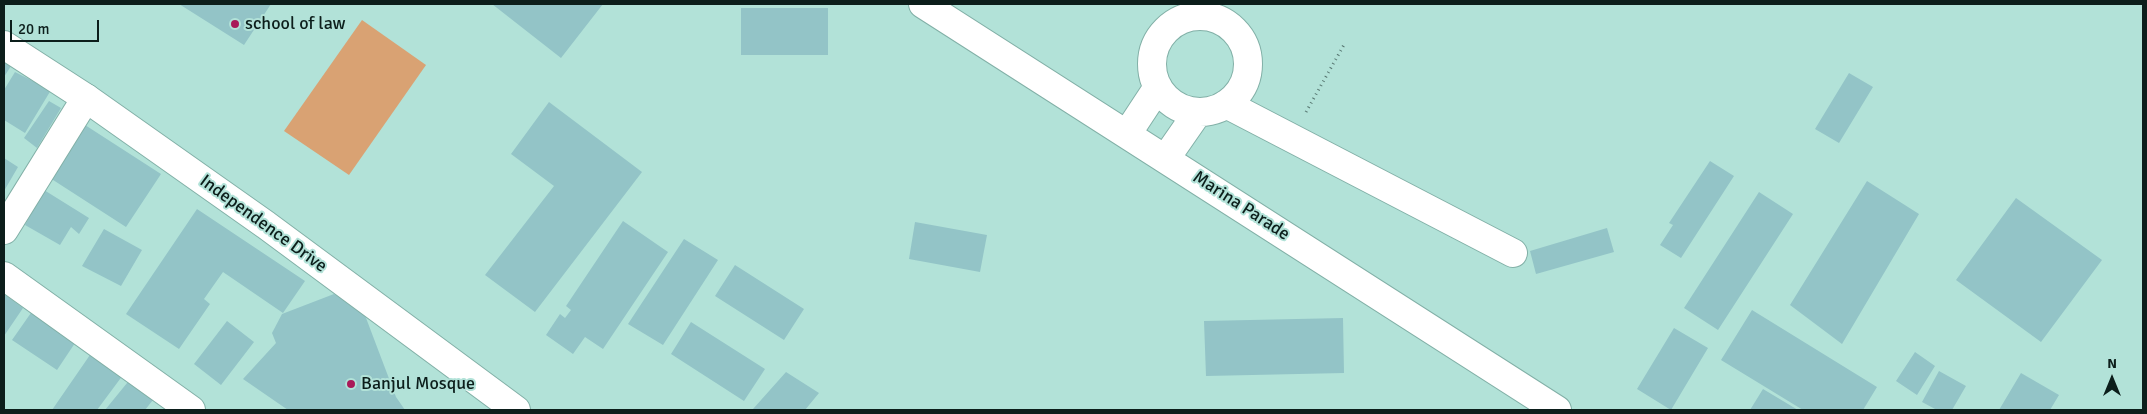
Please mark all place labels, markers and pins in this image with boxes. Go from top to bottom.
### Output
place label: school of law [245,13,346,35]
marker: school of law [229,18,241,30]
place label: Banjul Mosque [361,373,475,395]
marker: Banjul Mosque [345,378,357,390]

